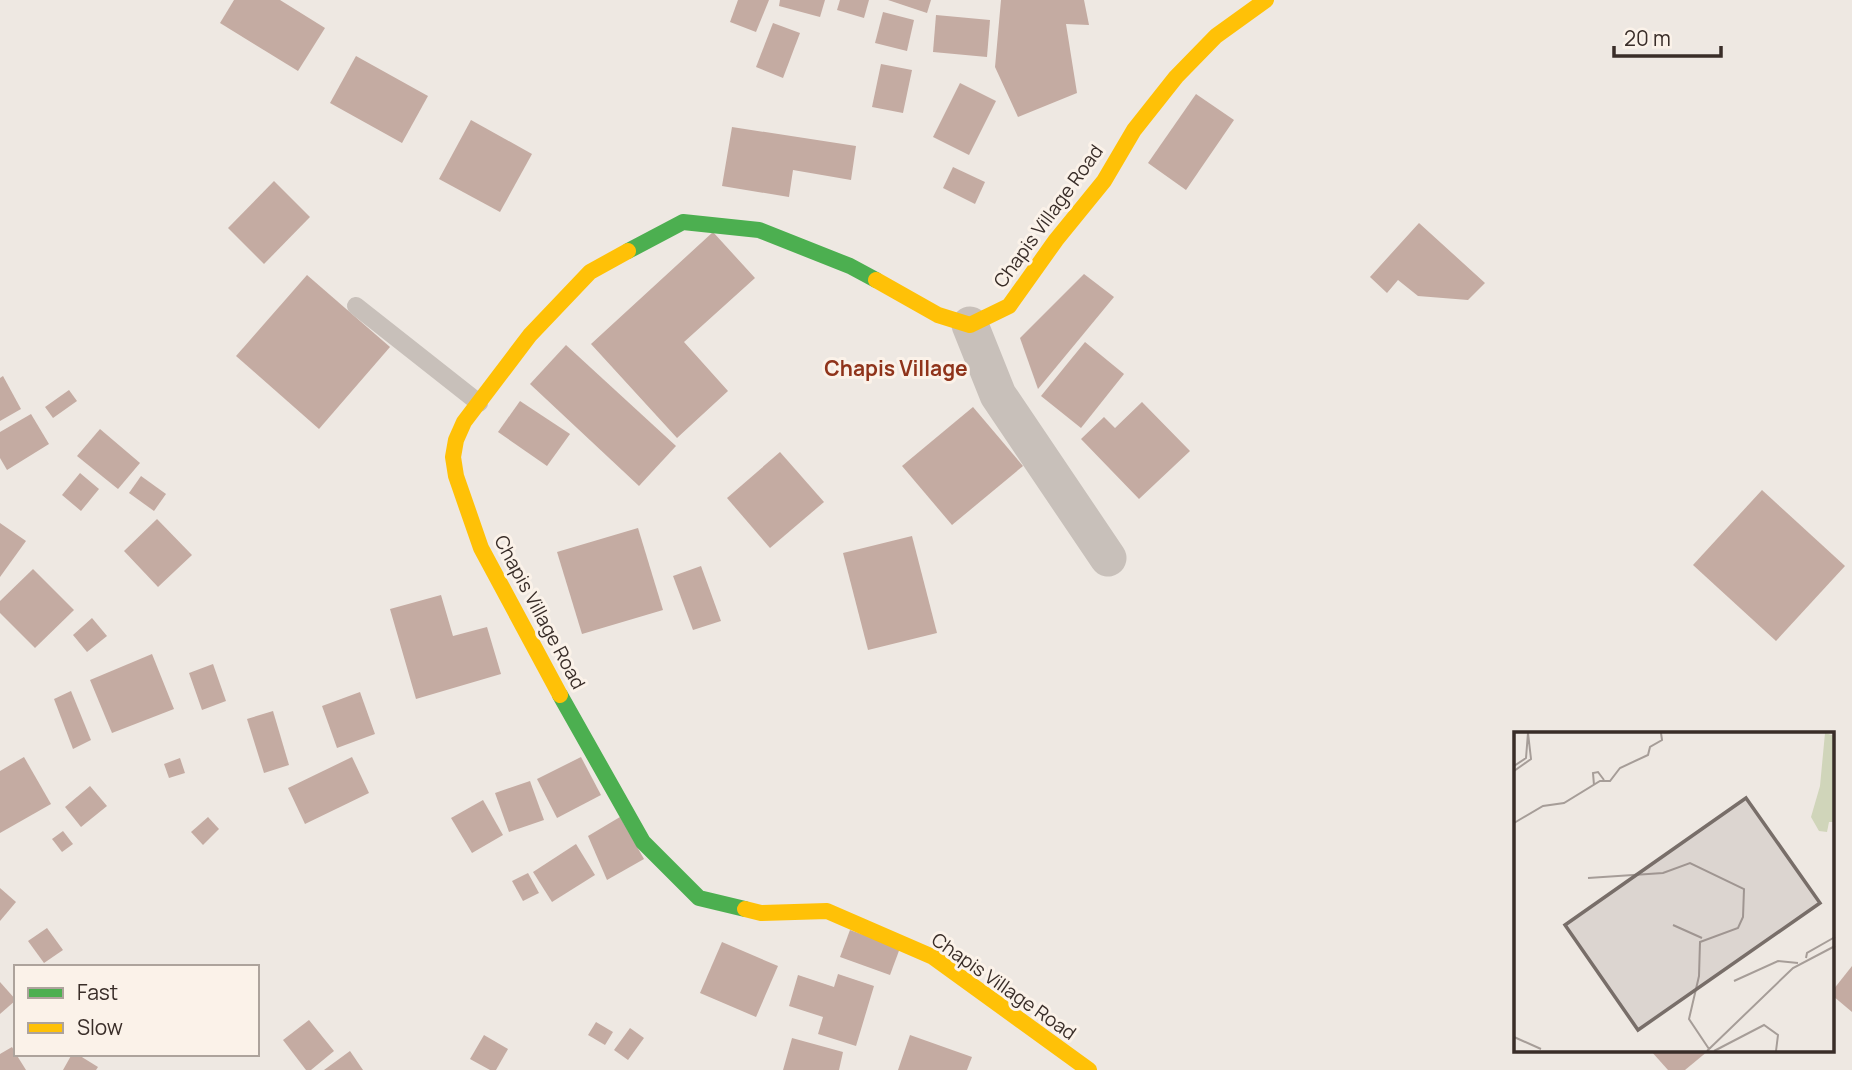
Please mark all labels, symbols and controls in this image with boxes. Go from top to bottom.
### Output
scale bar [1614,14,1721,58]
text: 20 m [1624,24,1671,52]
street label: Chapis Village Road [987,139,1109,293]
district label: Chapis Village [824,354,968,382]
street label: Chapis Village Road [488,530,592,694]
inset map [1514,732,1834,1052]
street label: Chapis Village Road [926,926,1082,1046]
legend [14,965,259,1056]
text: Fast [77,978,118,1006]
text: Slow [77,1013,123,1041]

